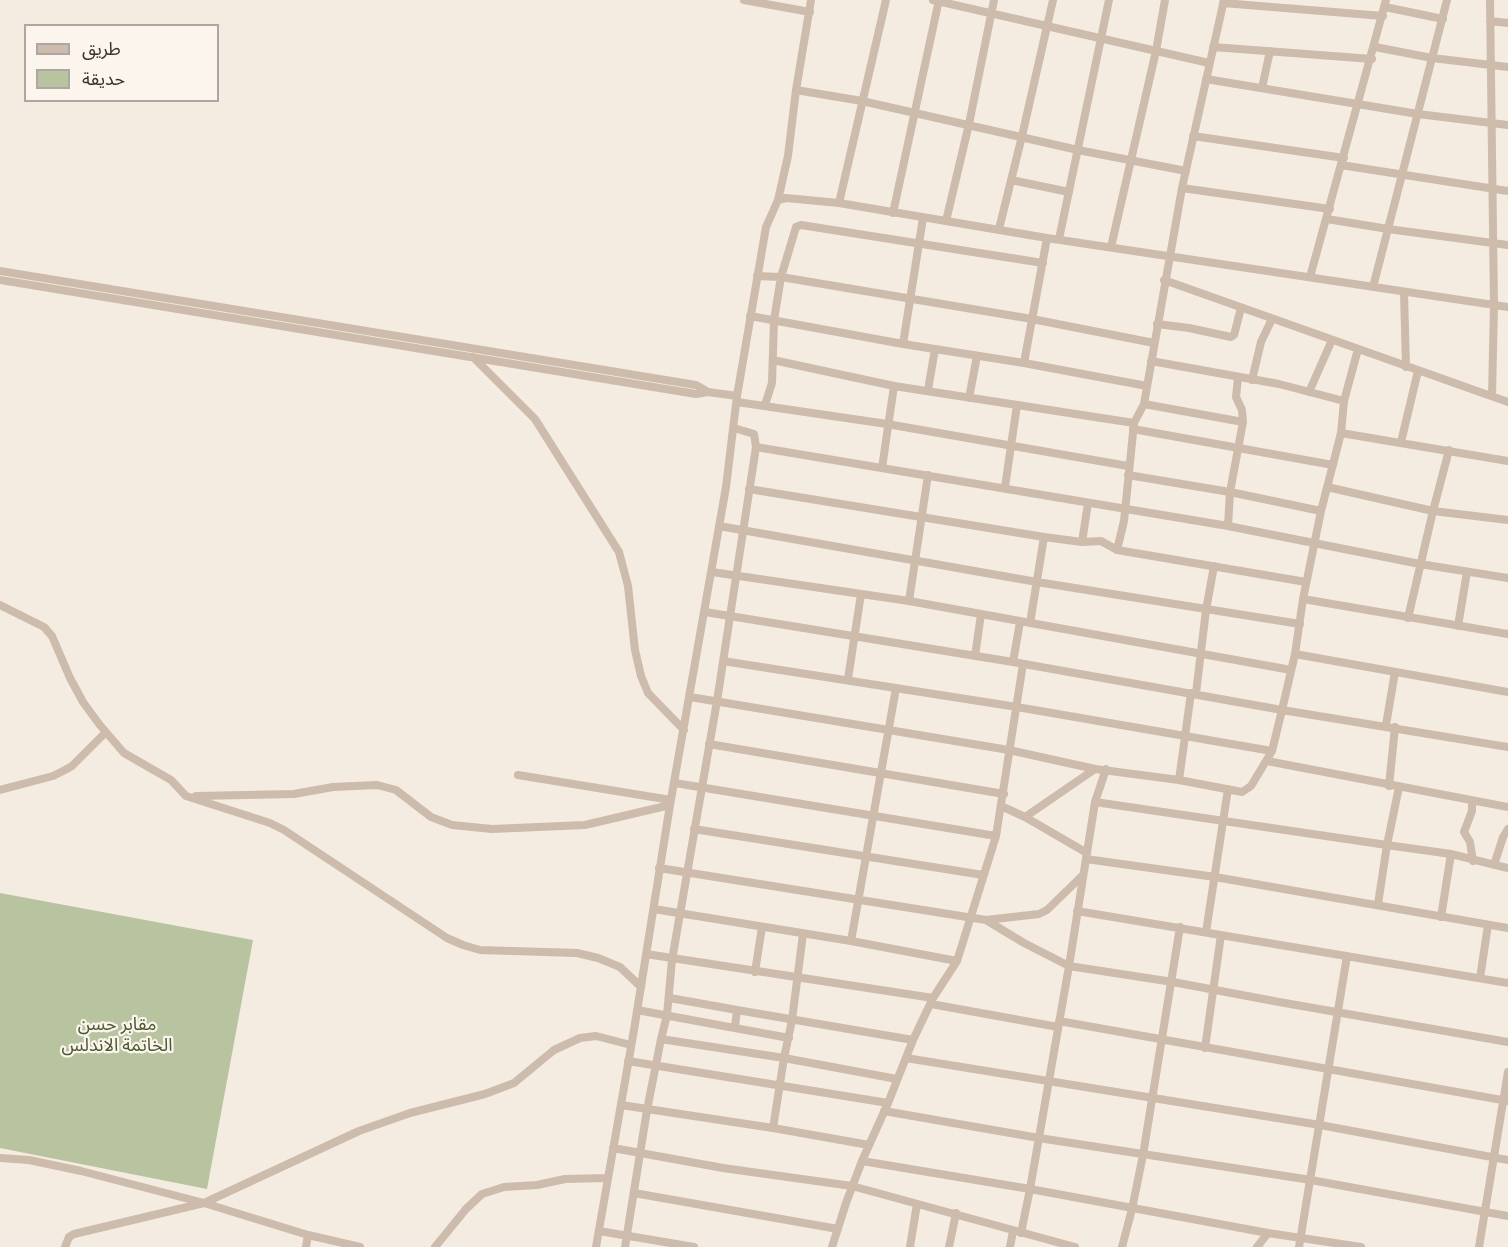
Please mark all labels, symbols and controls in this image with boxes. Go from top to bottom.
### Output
legend [24,24,219,102]
text: طريق [82,38,121,58]
text: حديقة [82,68,125,88]
park label: مقابر حسن الخاتمة الاندلس [61,1013,173,1056]

